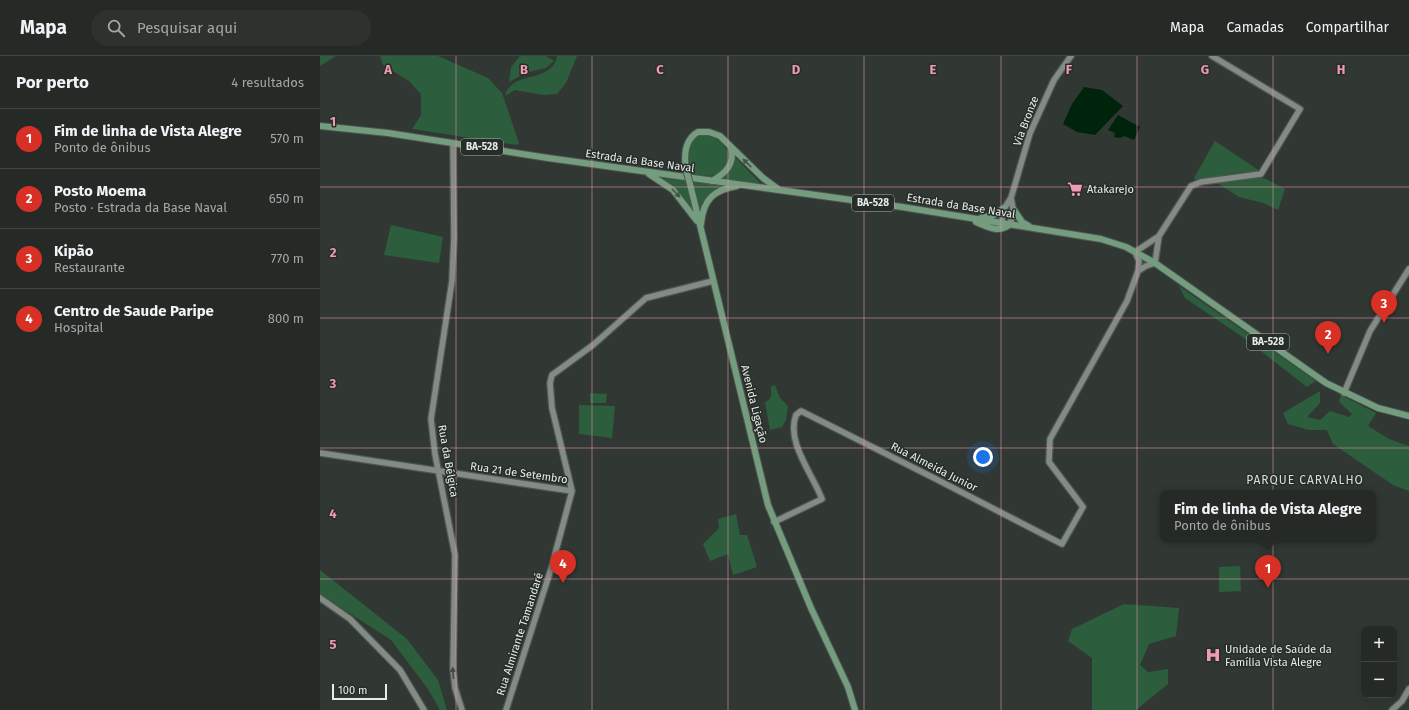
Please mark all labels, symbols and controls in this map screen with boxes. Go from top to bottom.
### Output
search box [91,10,371,46]
text: Mapa [20,16,67,39]
icon: search [105,17,127,39]
text: Pesquisar aqui [137,19,237,37]
text: Mapa [1170,19,1204,36]
text: Camadas [1226,19,1284,36]
text: Compartilhar [1306,19,1389,36]
text: A [383,62,392,77]
text: B [520,62,528,77]
text: C [656,62,664,77]
text: D [792,62,801,77]
text: E [930,62,937,77]
text: F [1066,62,1073,77]
text: G [1201,62,1209,77]
text: H [1337,62,1345,77]
text: Por perto [16,72,89,93]
text: 4 resultados [231,75,304,90]
street label: Via Bronze [1011,94,1041,148]
text: 1 [330,114,336,129]
text: Fim de linha de Vista Alegre [54,122,242,140]
text: 1 [26,131,32,146]
text: 570 m [270,131,304,146]
road number: BA-528 [461,139,503,155]
text: Ponto de ônibus [54,140,150,155]
street label: Estrada da Base Naval [585,147,695,175]
one-way arrow [742,158,752,167]
supermarket icon: Atakarejo [1066,180,1084,198]
text: Posto Moema [54,182,146,200]
place label: Atakarejo [1087,183,1134,196]
one-way arrow [671,188,680,198]
text: 2 [26,191,32,206]
text: 650 m [269,191,304,206]
street label: Estrada da Base Naval [906,191,1016,221]
road number: BA-528 [852,195,894,211]
text: Posto · Estrada da Base Naval [54,200,227,215]
text: Kipão [54,242,94,260]
text: 2 [330,245,337,260]
text: 3 [26,251,32,266]
text: 770 m [271,251,304,266]
text: Restaurante [54,260,125,275]
pin: 3 [1371,290,1397,323]
text: Centro de Saude Paripe [54,302,214,320]
text: 4 [25,311,33,326]
text: 800 m [268,311,304,326]
text: Hospital [54,320,103,335]
pin: 2 [1315,321,1341,354]
road number: BA-528 [1247,334,1289,350]
street label: Avenida Ligação [738,363,770,445]
text: 3 [329,376,337,391]
street label: Rua da Bélgica [435,424,461,498]
street label: Rua Almeida Junior [889,440,980,495]
your location [973,447,993,467]
street label: Rua 21 de Setembro [469,460,569,486]
district label: PARQUE CARVALHO [1246,473,1364,487]
popup [1160,490,1376,542]
text: Fim de linha de Vista Alegre [1174,500,1362,518]
text: 4 [329,506,337,521]
text: Ponto de ônibus [1174,518,1271,533]
pin: 4 [550,550,576,583]
pin: 1 [1255,555,1281,588]
street label: Rua Almirante Tamandaré [494,571,546,697]
map controls [1361,626,1397,698]
button: + [1361,626,1397,662]
text: 5 [330,637,337,652]
place label: Unidade de Saúde da Família Vista Alegre [1225,643,1332,669]
hospital icon: Unidade de Saúde da Família Vista Alegre [1204,646,1222,664]
button: − [1361,662,1397,698]
one-way arrow [450,667,457,679]
scale bar [332,682,387,701]
text: 100 m [338,684,367,697]

